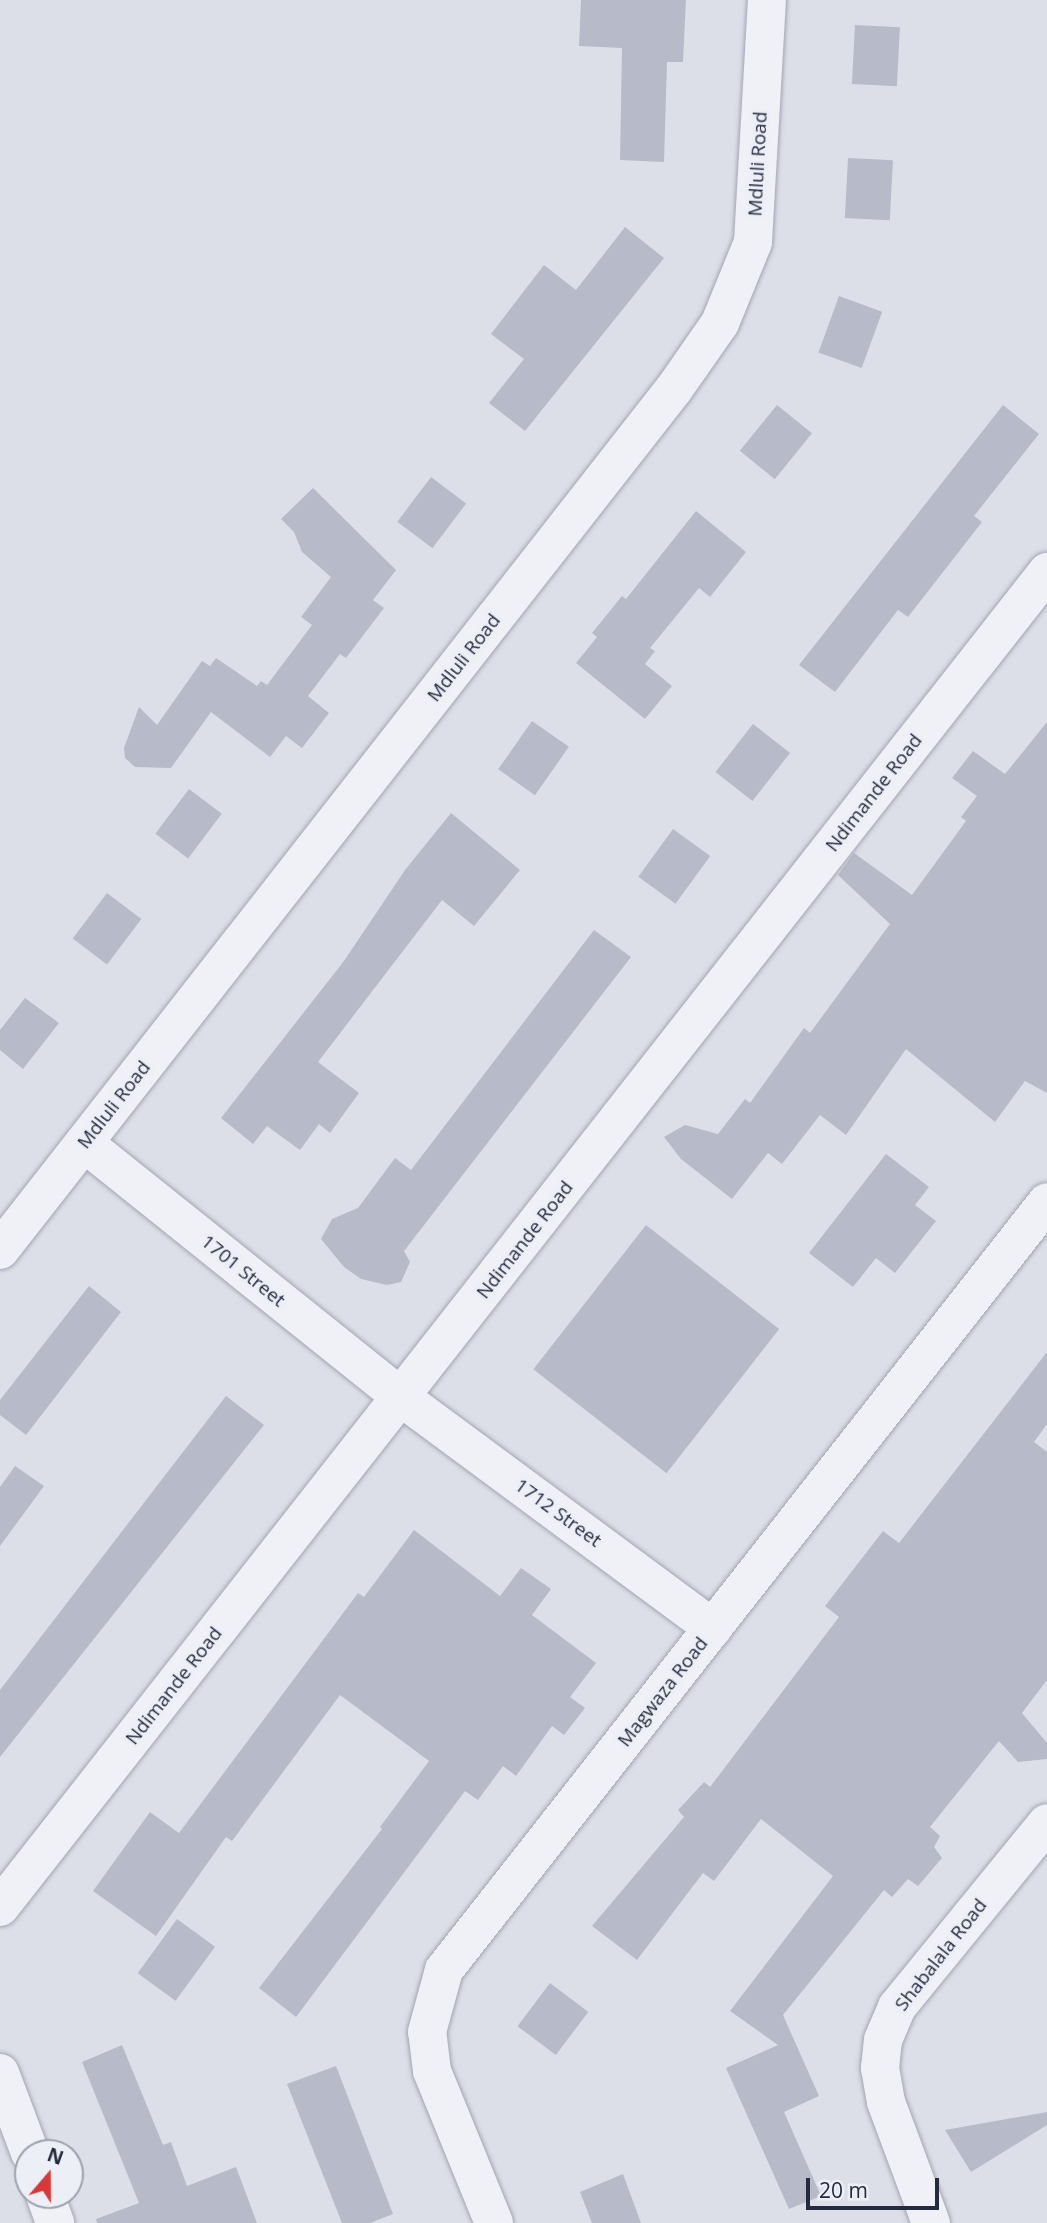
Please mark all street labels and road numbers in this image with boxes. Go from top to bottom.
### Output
street label: Mdluli Road [744,111,772,217]
street label: Mdluli Road [423,610,505,706]
street label: Ndimande Road [821,730,927,856]
street label: Mdluli Road [73,1057,155,1153]
street label: Ndimande Road [472,1177,578,1303]
street label: 1701 Street [196,1230,290,1312]
street label: 1712 Street [510,1474,606,1552]
street label: Ndimande Road [121,1623,227,1749]
street label: Magwaza Road [613,1633,713,1751]
street label: Shabalala Road [890,1894,992,2016]

